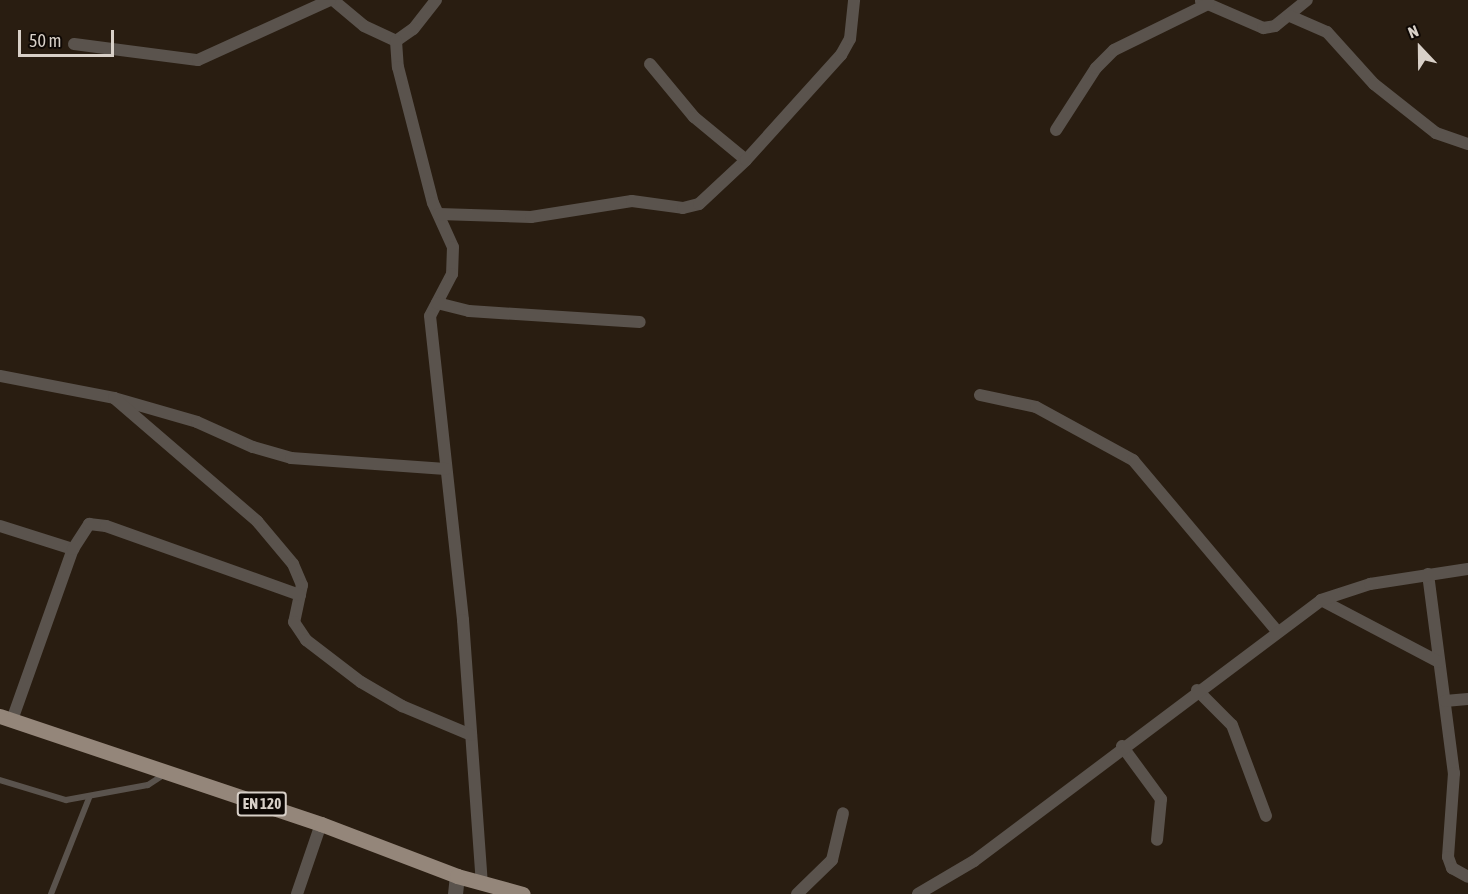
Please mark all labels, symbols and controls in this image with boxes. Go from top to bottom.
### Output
scale bar [21,18,117,56]
north arrow [1390,18,1450,78]
text: N [1405,21,1421,41]
text: 50 m [29,30,61,51]
road number: EN 120 [236,792,288,816]

